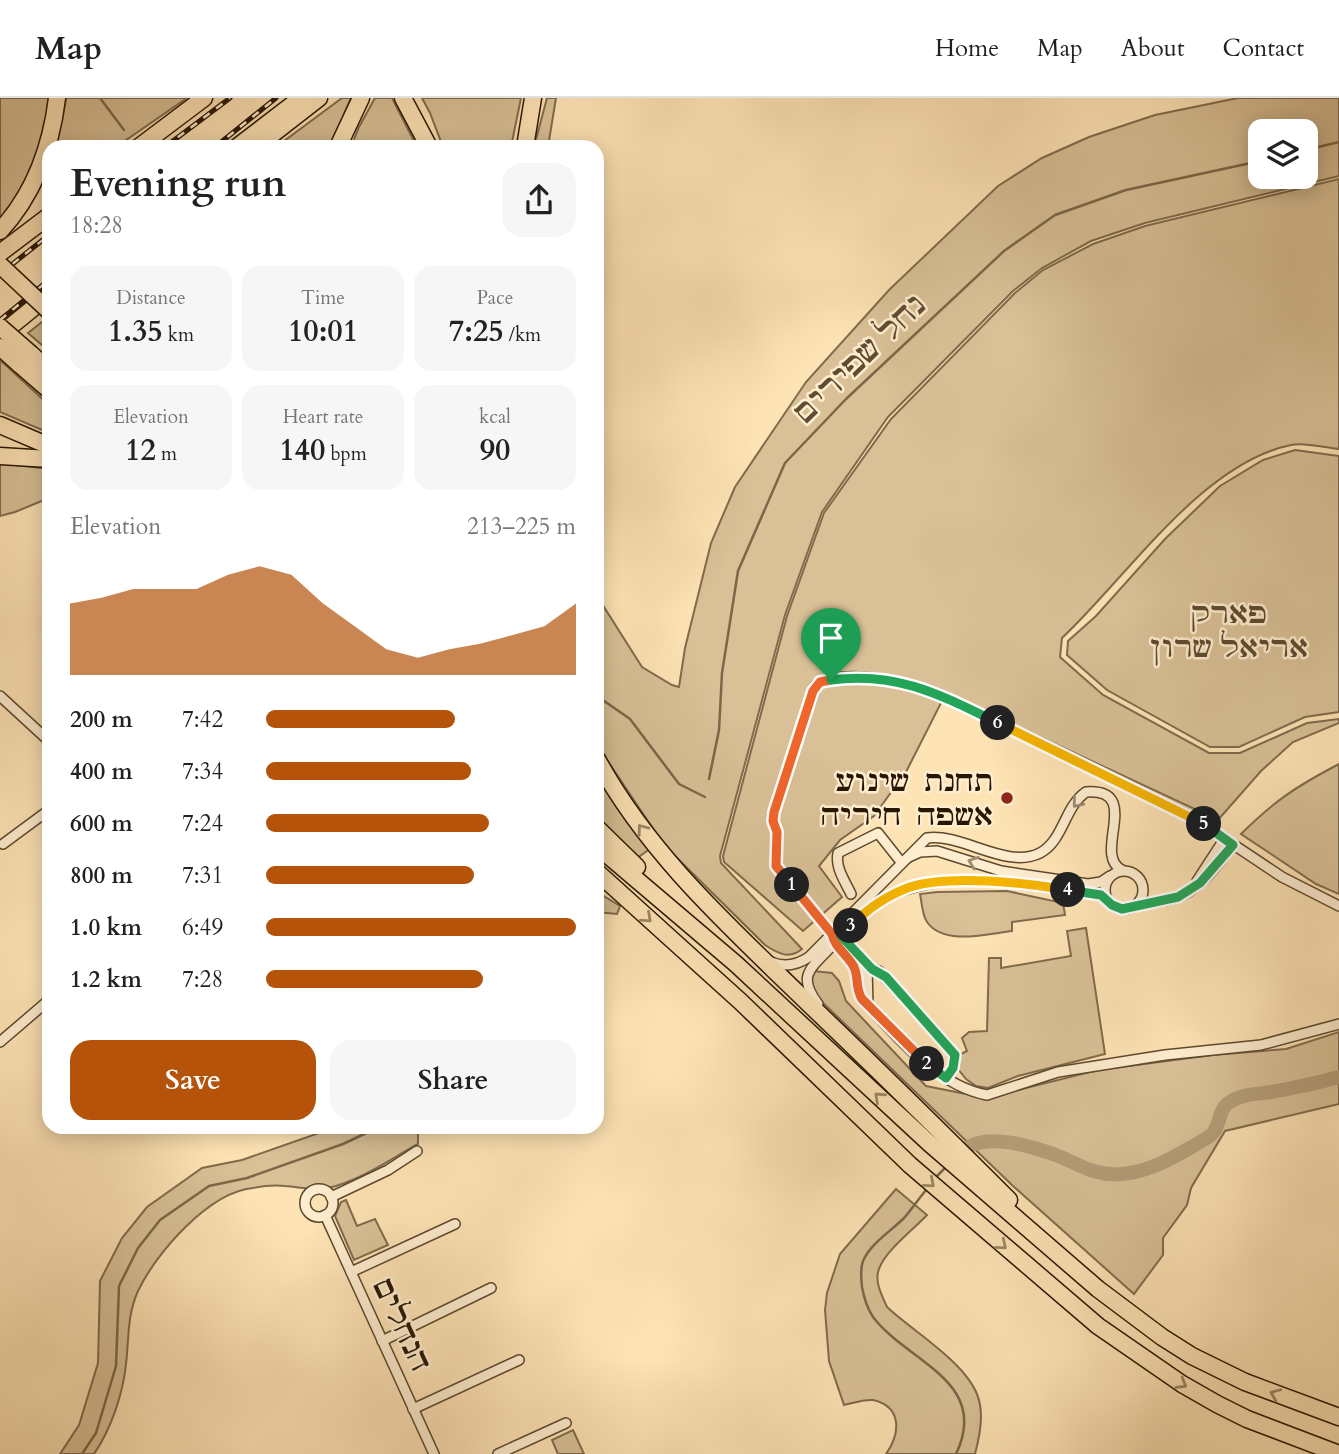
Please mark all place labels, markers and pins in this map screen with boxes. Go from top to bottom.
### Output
pin [801,608,861,680]
pin: 6 [981,706,1016,740]
place label: תחנת שינוע אשפה חיריה [821,761,993,836]
marker: תחנת שינוע אשפה חיריה [999,790,1015,806]
pin: 5 [1186,806,1222,842]
pin: 1 [774,868,810,902]
pin: 4 [1050,872,1086,908]
pin: 3 [834,908,868,944]
pin: 2 [909,1046,944,1082]

